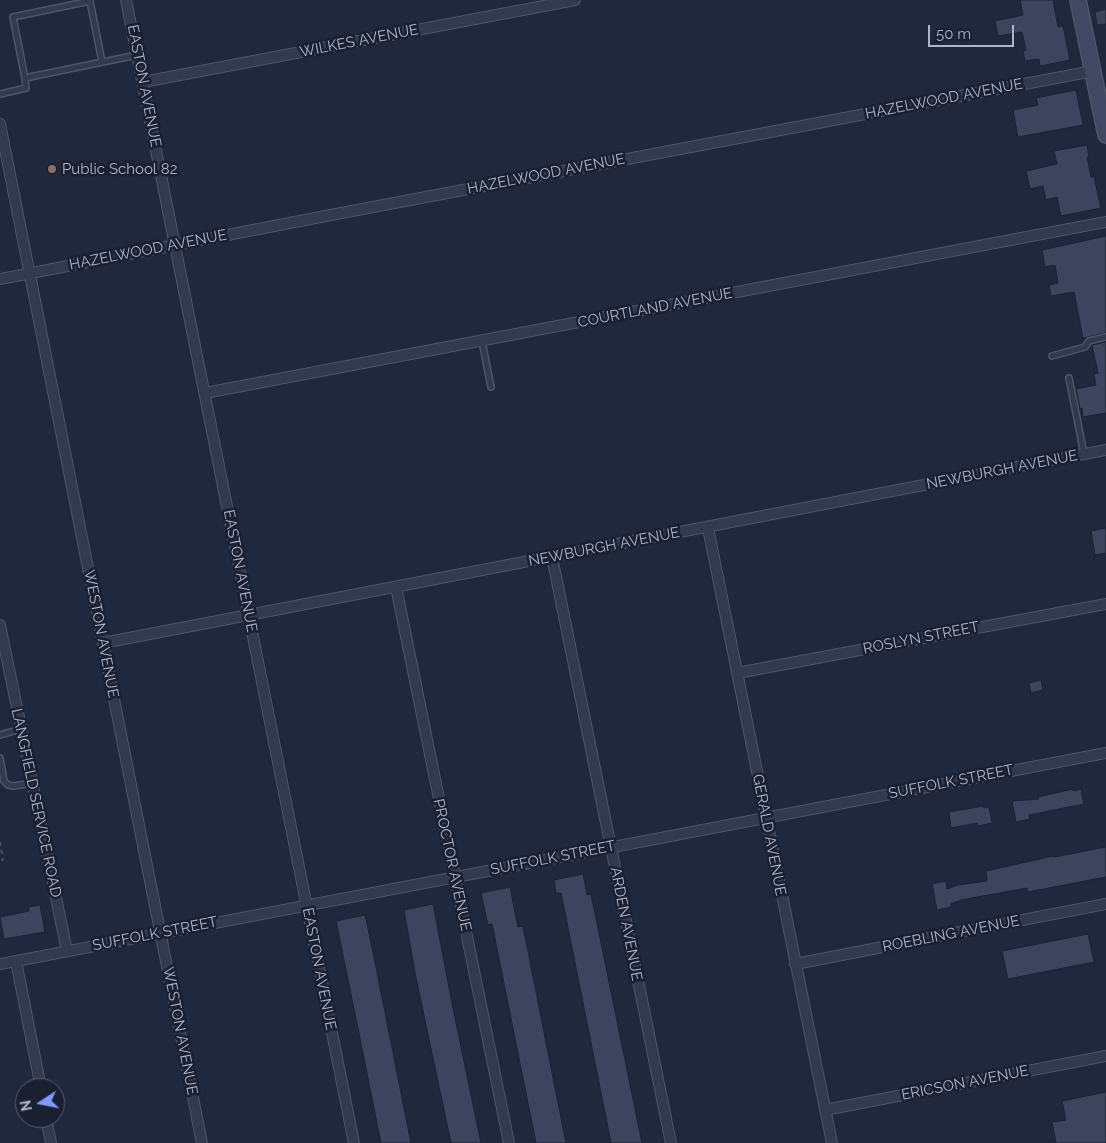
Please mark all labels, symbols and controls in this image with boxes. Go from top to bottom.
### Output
scale bar [931,15,1017,47]
street label: WILKES AVENUE [298,21,420,61]
street label: EASTON AVENUE [123,23,165,149]
text: 50 m [936,25,971,43]
street label: HAZELWOOD AVENUE [864,75,1024,123]
street label: HAZELWOOD AVENUE [466,150,626,198]
place label: Public School 82 [62,160,177,178]
marker: Public School 82 [46,163,58,175]
street label: HAZELWOOD AVENUE [68,226,228,274]
street label: COURTLAND AVENUE [576,284,734,332]
street label: NEWBURGH AVENUE [925,446,1079,494]
street label: EASTON AVENUE [219,508,261,634]
street label: NEWBURGH AVENUE [527,523,681,571]
street label: WESTON AVENUE [80,569,122,699]
street label: ROSLYN STREET [861,618,981,658]
street label: LANGFIELD SERVICE ROAD [7,707,65,899]
street label: SUFFOLK STREET [887,761,1015,803]
street label: GERALD AVENUE [748,773,790,897]
street label: PROCTOR AVENUE [429,797,475,933]
street label: SUFFOLK STREET [489,837,617,879]
street label: ARDEN AVENUE [606,865,646,983]
street label: EASTON AVENUE [298,906,340,1032]
street label: ROEBLING AVENUE [881,912,1021,956]
street label: SUFFOLK STREET [91,913,219,955]
street label: WESTON AVENUE [159,966,201,1096]
street label: ERICSON AVENUE [900,1062,1030,1104]
north arrow [15,1078,65,1128]
text: N [17,1099,35,1112]

